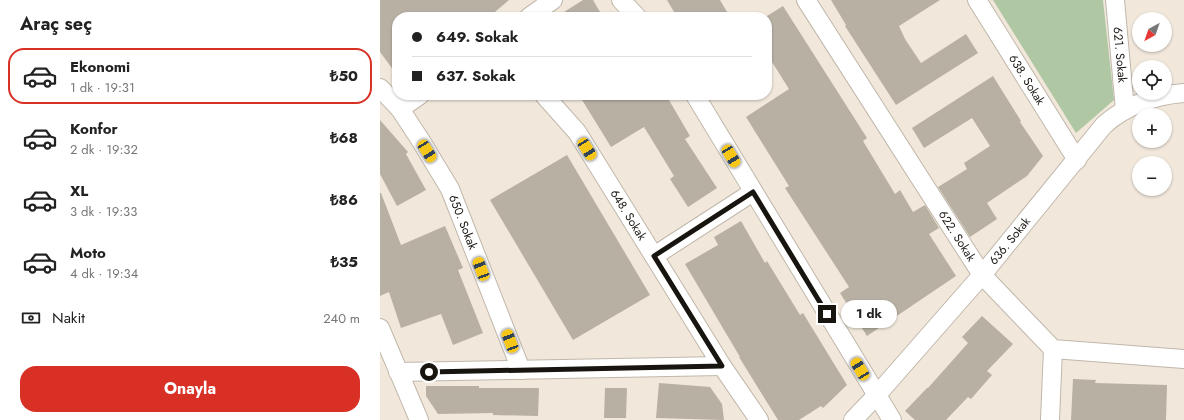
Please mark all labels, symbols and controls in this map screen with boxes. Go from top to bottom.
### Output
text: Araç seç [20,11,92,37]
north arrow [1132,12,1172,52]
map controls [1132,12,1172,196]
text: 649. Sokak [436,26,518,48]
street label: 621. Sokak [1108,26,1132,84]
street label: 638. Sokak [1004,51,1050,109]
text: Ekonomi [70,56,130,78]
icon: car [22,58,58,94]
button: locate [1132,60,1172,100]
text: ₺50 [330,65,358,87]
text: 637. Sokak [436,65,516,87]
text: 1 dk · 19:31 [70,78,135,97]
button: + [1132,108,1172,148]
text: Konfor [70,118,118,140]
icon: car [22,120,58,156]
text: ₺68 [330,127,358,149]
car [576,136,598,162]
car [416,138,438,164]
text: 2 dk · 19:32 [70,140,138,159]
car [720,143,742,169]
button: − [1132,156,1172,196]
text: XL [70,180,88,202]
icon: car [22,182,58,218]
street label: 648. Sokak [606,186,651,244]
text: ₺86 [330,189,358,211]
street label: 650. Sokak [444,192,482,253]
text: 3 dk · 19:33 [70,202,137,221]
street label: 622. Sokak [934,207,980,265]
street label: 636. Sokak [985,213,1035,269]
text: Moto [70,242,106,264]
icon: car [22,244,58,280]
text: ₺35 [330,251,358,273]
car [471,256,491,282]
text: 4 dk · 19:34 [70,264,138,283]
callout: 1 dk [841,300,897,328]
text: 1 dk [856,304,882,323]
route end [818,305,836,323]
icon: cash [20,307,42,329]
text: Nakit [52,307,85,329]
text: 240 m [323,309,360,328]
car [500,328,520,354]
car [849,356,871,382]
route start [420,363,438,381]
button: Onayla [20,366,360,412]

